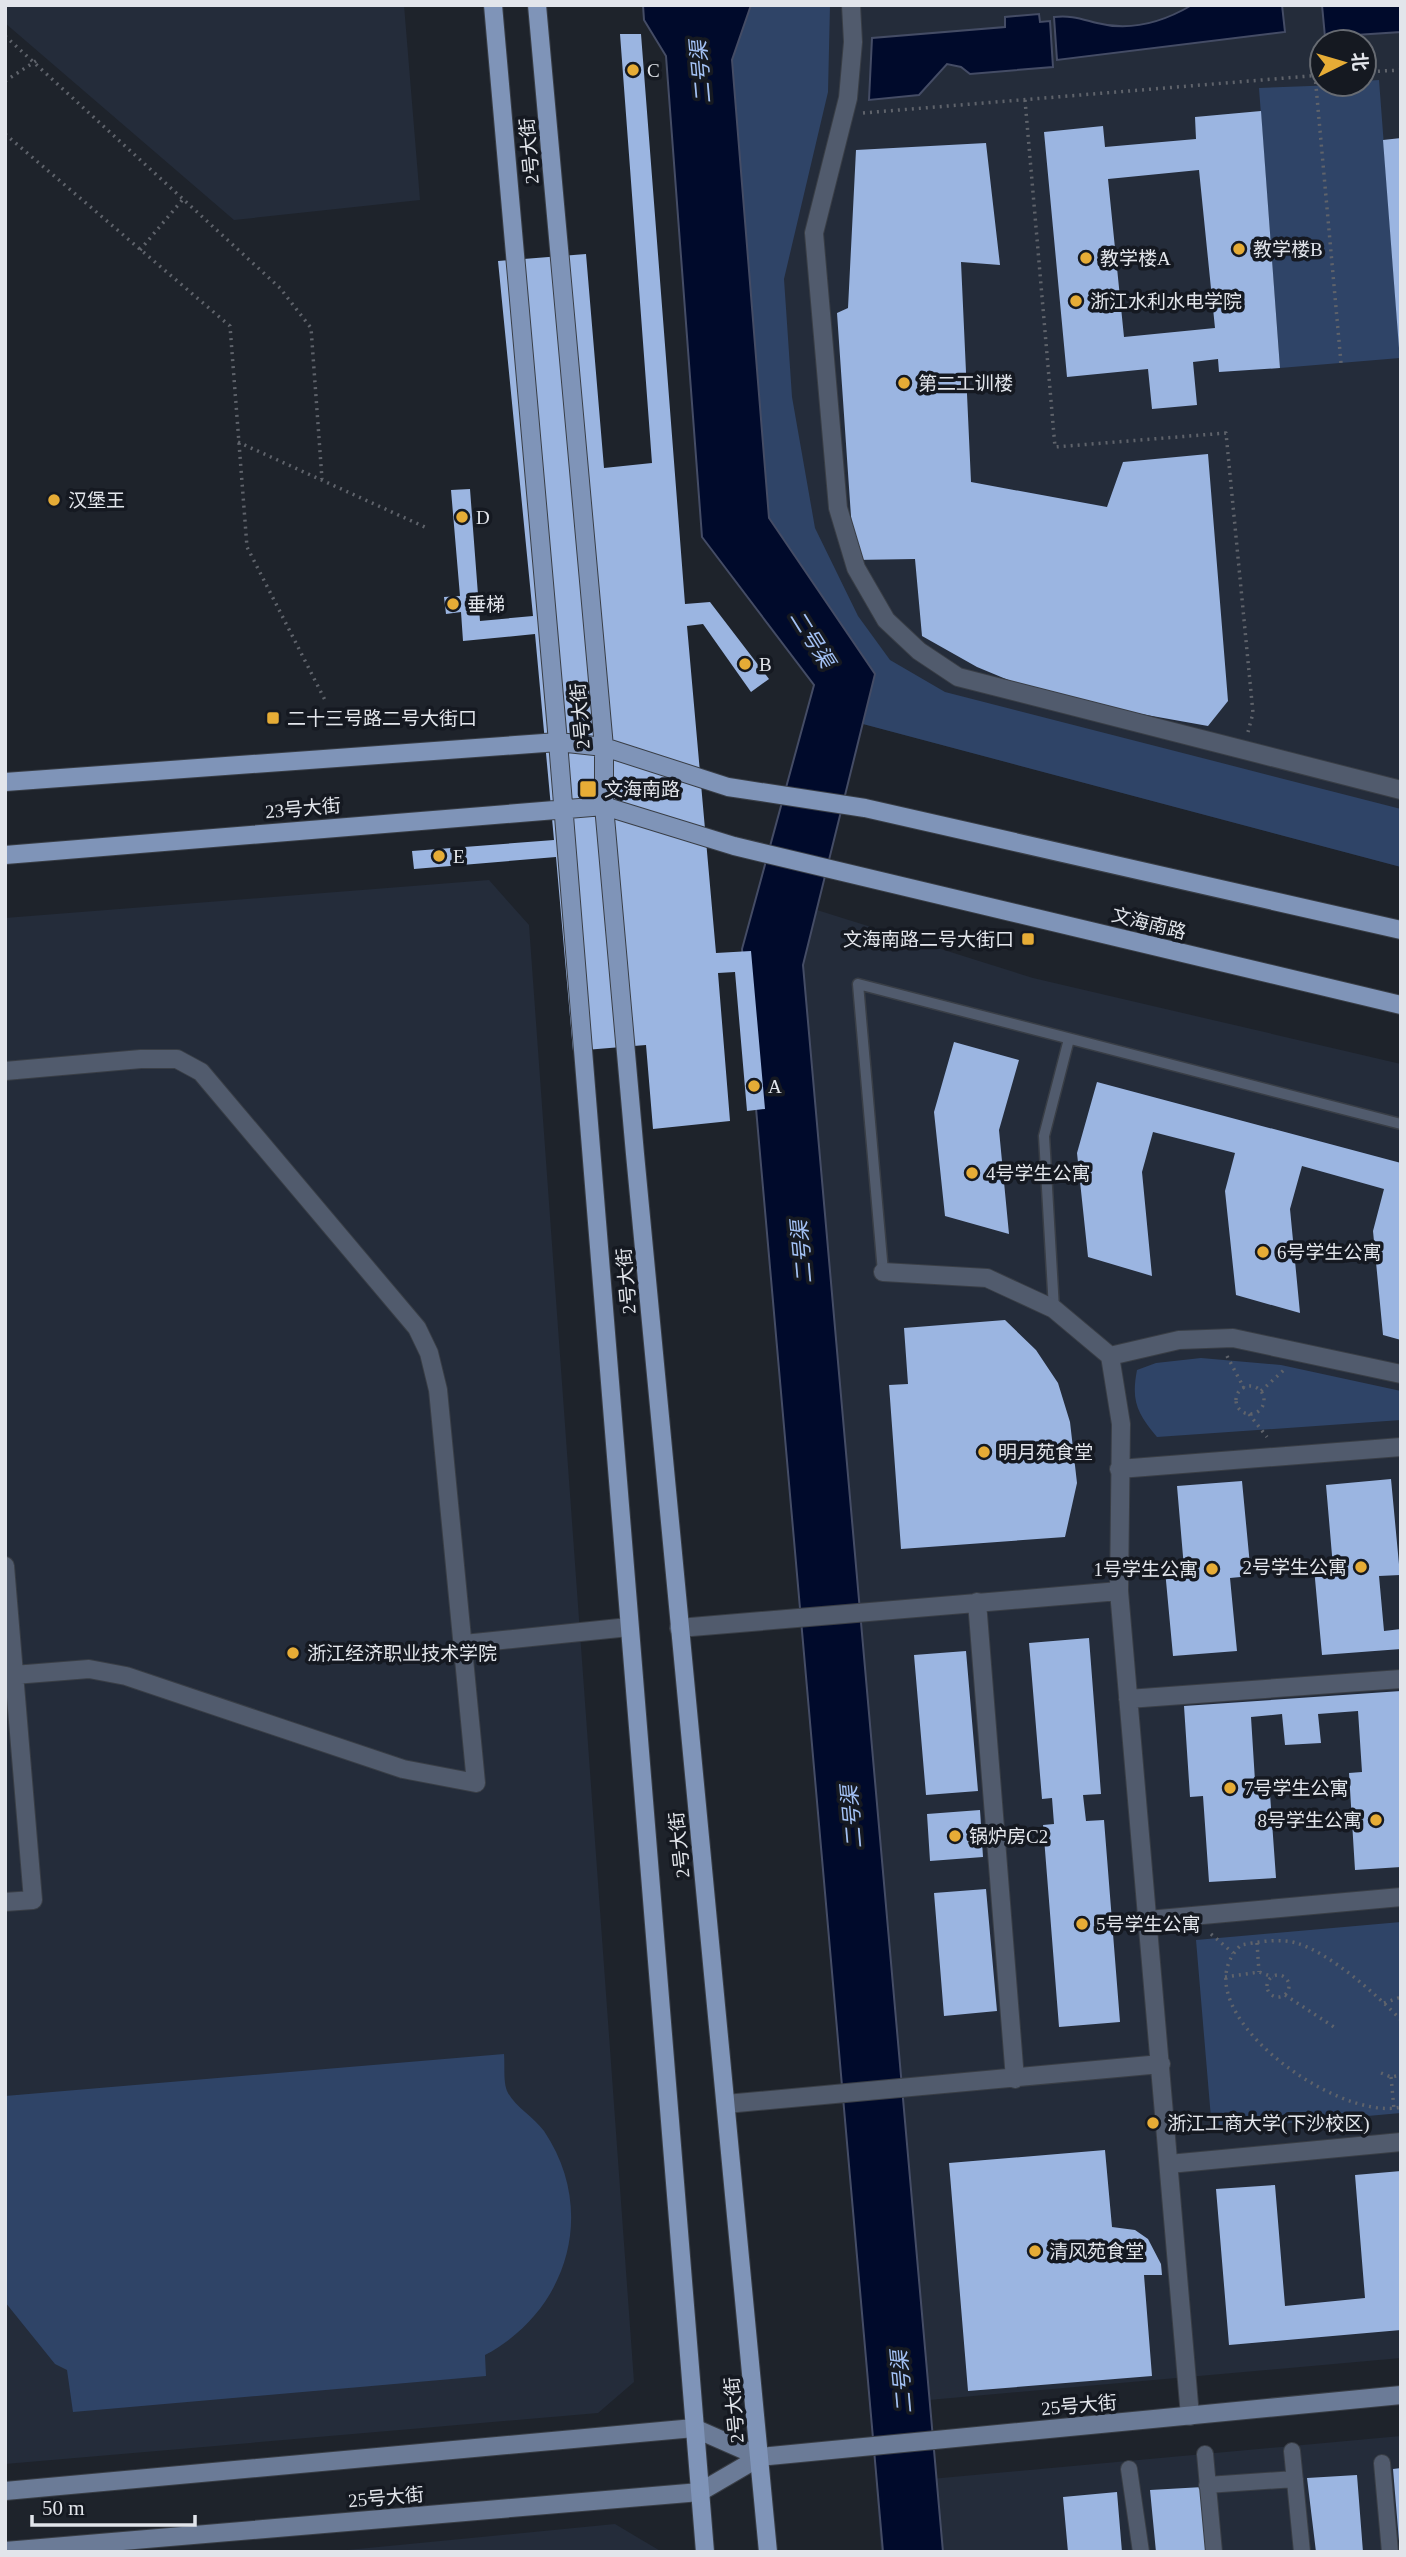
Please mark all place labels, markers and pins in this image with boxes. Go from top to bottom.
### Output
place label: C [647,60,660,81]
marker: C [625,62,641,78]
place label: 教学楼B [1253,239,1323,260]
marker: 教学楼B [1231,241,1247,257]
place label: 教学楼A [1100,248,1171,269]
marker: 教学楼A [1078,250,1094,266]
place label: 浙江水利水电学院 [1090,291,1242,312]
marker: 浙江水利水电学院 [1068,293,1084,309]
place label: 第二工训楼 [918,373,1013,394]
marker: 第二工训楼 [896,375,912,391]
place label: 汉堡王 [68,490,125,511]
marker: 汉堡王 [46,492,62,508]
place label: D [476,507,490,528]
marker: D [454,509,470,525]
place label: 垂梯 [467,594,505,615]
marker: 垂梯 [445,596,461,612]
place label: B [759,654,772,675]
marker: B [737,656,753,672]
place label: 二十三号路二号大街口 [287,708,477,729]
marker: 二十三号路二号大街口 [265,710,281,726]
marker: 文海南路 [578,779,598,799]
place label: 文海南路 [604,779,680,800]
place label: E [453,846,465,867]
marker: E [431,848,447,864]
place label: 文海南路二号大街口 [843,929,1014,950]
marker: 文海南路二号大街口 [1020,931,1036,947]
place label: A [768,1076,782,1097]
marker: A [746,1078,762,1094]
place label: 4号学生公寓 [986,1163,1091,1184]
marker: 4号学生公寓 [964,1165,980,1181]
place label: 6号学生公寓 [1277,1242,1382,1263]
marker: 6号学生公寓 [1255,1244,1271,1260]
place label: 明月苑食堂 [998,1442,1093,1463]
marker: 明月苑食堂 [976,1444,992,1460]
place label: 2号学生公寓 [1242,1557,1347,1578]
place label: 1号学生公寓 [1093,1559,1198,1580]
marker: 2号学生公寓 [1353,1559,1369,1575]
marker: 1号学生公寓 [1204,1561,1220,1577]
place label: 浙江经济职业技术学院 [307,1643,497,1664]
marker: 浙江经济职业技术学院 [285,1645,301,1661]
place label: 7号学生公寓 [1244,1778,1349,1799]
marker: 7号学生公寓 [1222,1780,1238,1796]
place label: 8号学生公寓 [1257,1810,1362,1831]
marker: 8号学生公寓 [1368,1812,1384,1828]
place label: 锅炉房C2 [969,1826,1048,1847]
marker: 锅炉房C2 [947,1828,963,1844]
place label: 5号学生公寓 [1096,1914,1201,1935]
marker: 5号学生公寓 [1074,1916,1090,1932]
place label: 浙江工商大学(下沙校区) [1167,2113,1370,2135]
marker: 浙江工商大学(下沙校区) [1145,2115,1161,2131]
place label: 清风苑食堂 [1049,2241,1144,2262]
marker: 清风苑食堂 [1027,2243,1043,2259]

